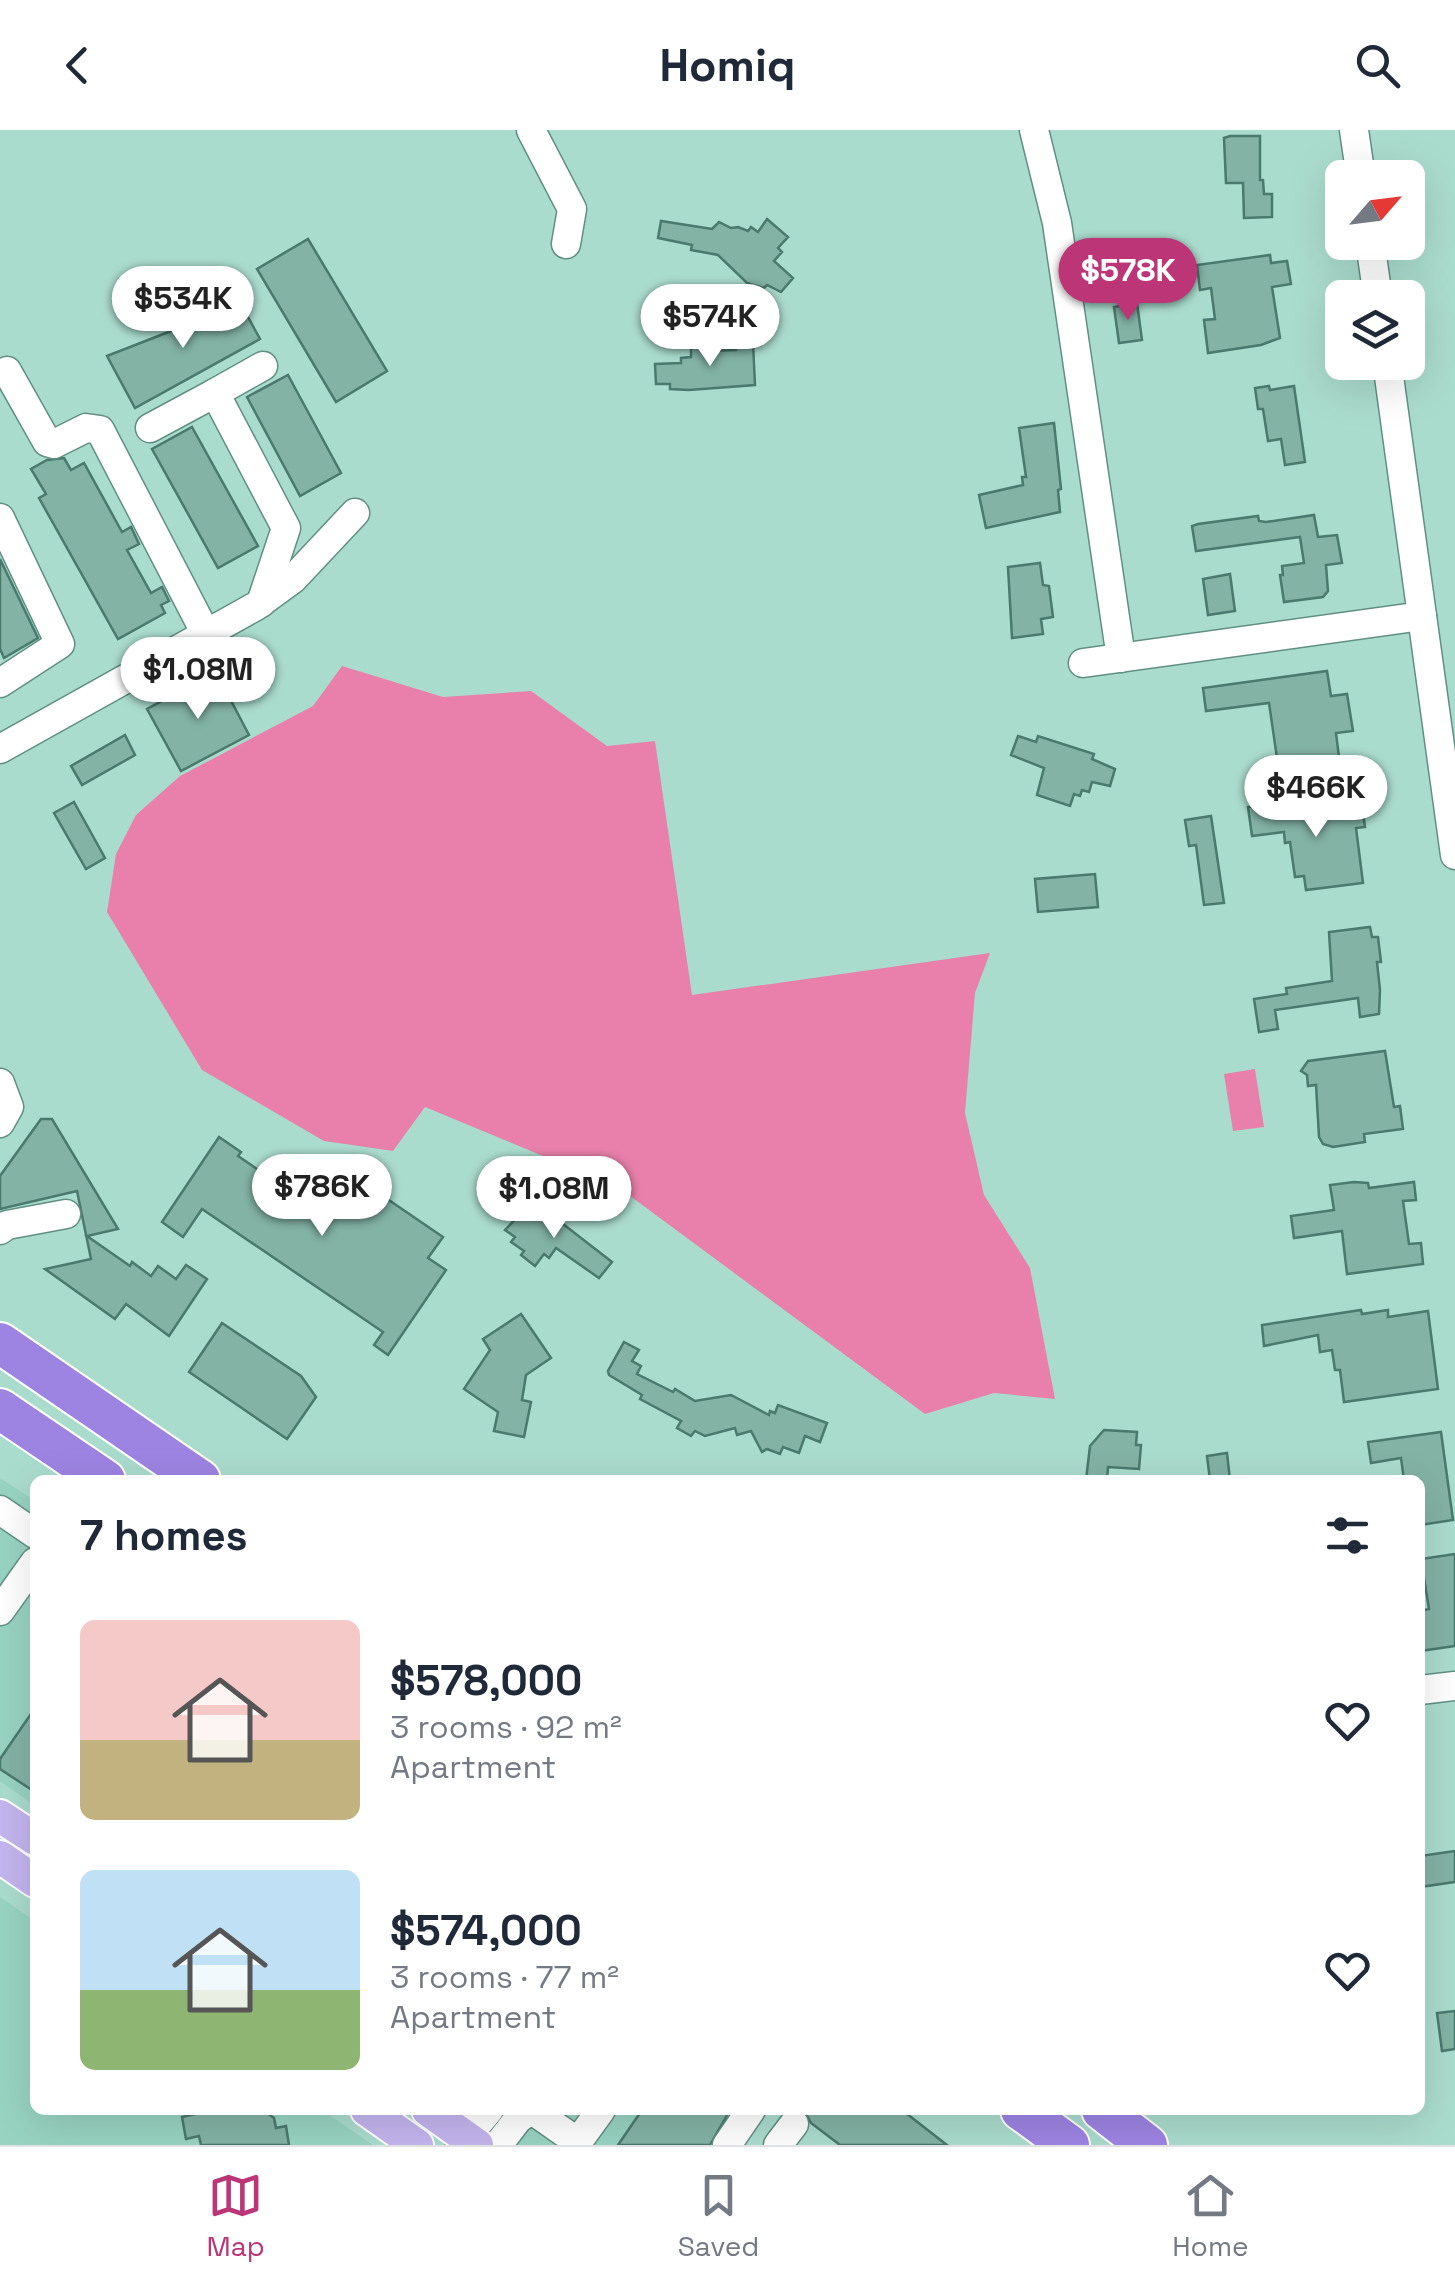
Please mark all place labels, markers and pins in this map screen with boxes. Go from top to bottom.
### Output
pin: $578K [1058,238,1198,323]
pin: $534K [113,266,253,351]
pin: $574K [640,284,780,369]
pin: $1.08M [117,637,279,722]
pin: $466K [1246,755,1386,840]
pin: $786K [252,1154,392,1239]
pin: $1.08M [473,1156,635,1241]

